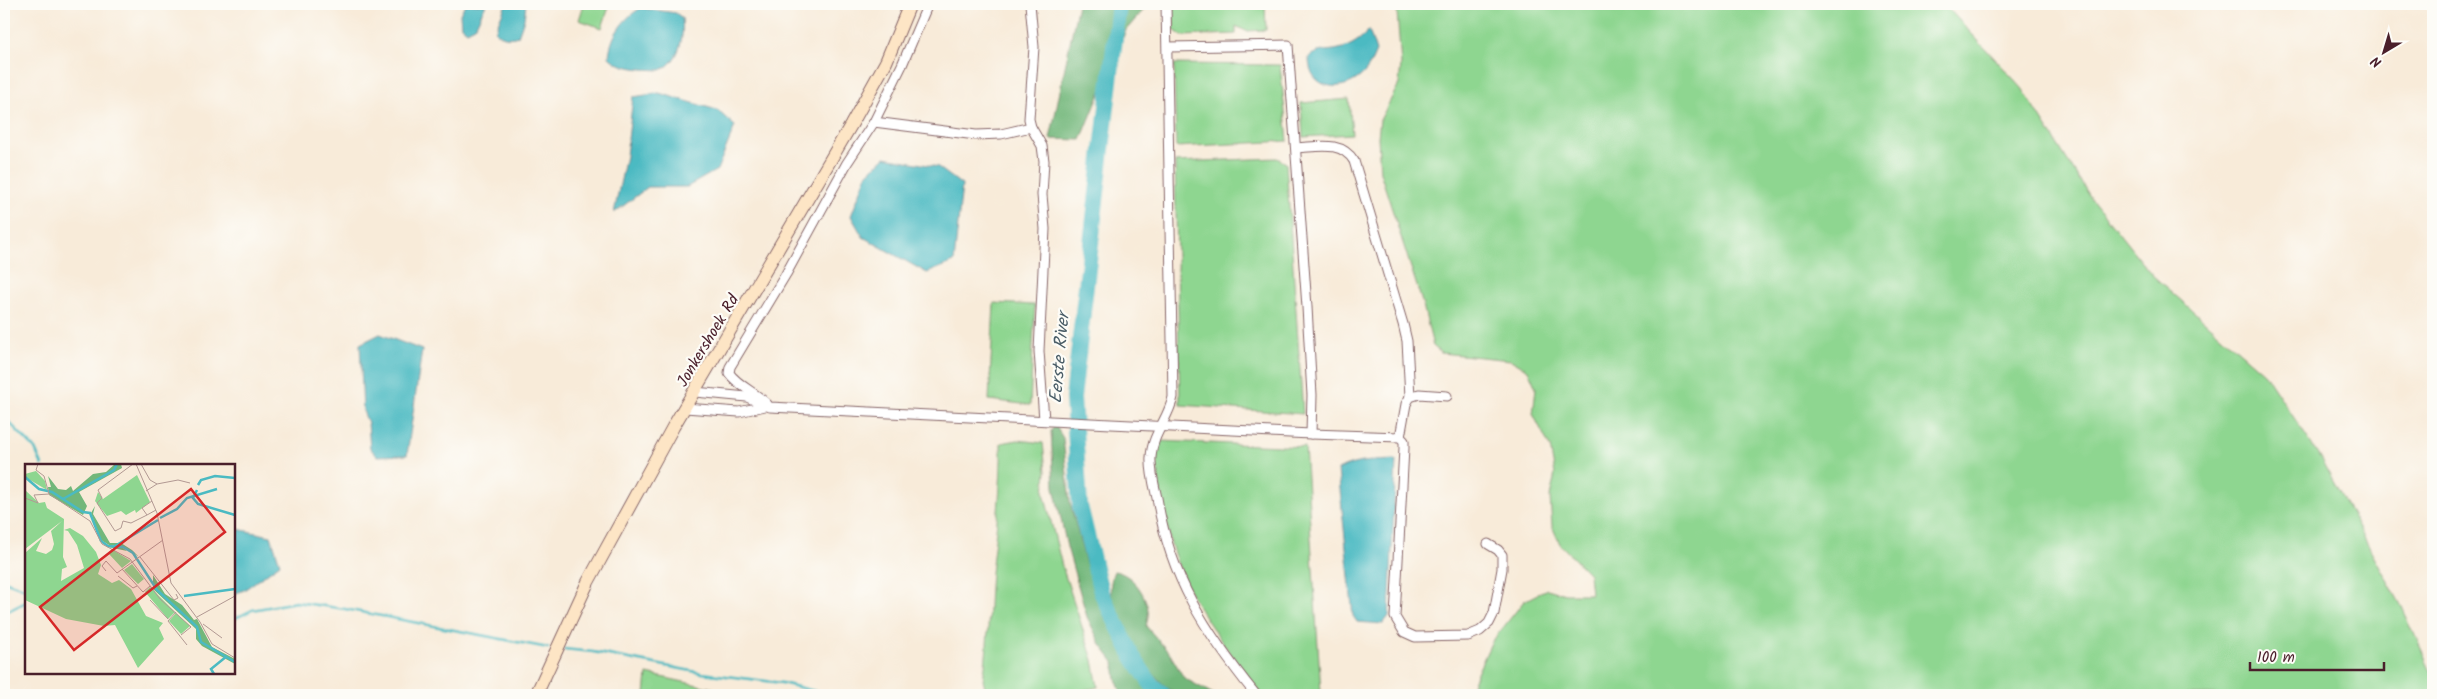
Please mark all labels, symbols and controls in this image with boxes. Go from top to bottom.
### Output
north arrow [2360,28,2410,78]
text: N [2366,50,2387,73]
street label: Jonkershoek Rd [671,289,746,392]
water label: Eerste River [1042,308,1079,405]
inset map [25,464,235,674]
scale bar [2250,639,2383,671]
text: 100 m [2257,646,2295,670]

